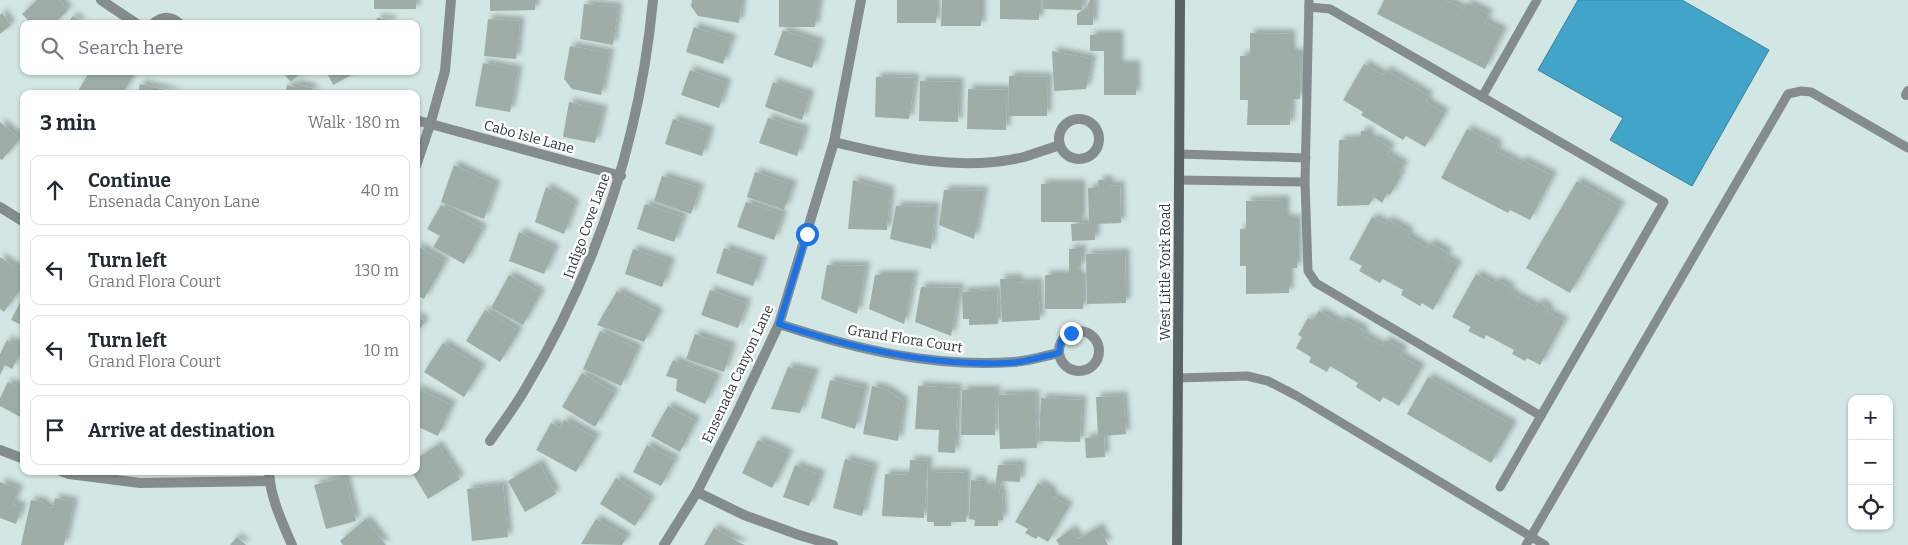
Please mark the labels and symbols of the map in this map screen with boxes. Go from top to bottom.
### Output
street label: Cabo Isle Lane [482,117,576,157]
street label: Indigo Cove Lane [560,171,614,281]
street label: West Little York Road [1157,203,1174,341]
route start [796,223,819,246]
street label: Ensenada Canyon Lane [699,302,777,446]
street label: Grand Flora Court [846,322,964,356]
route end [1060,322,1083,345]

